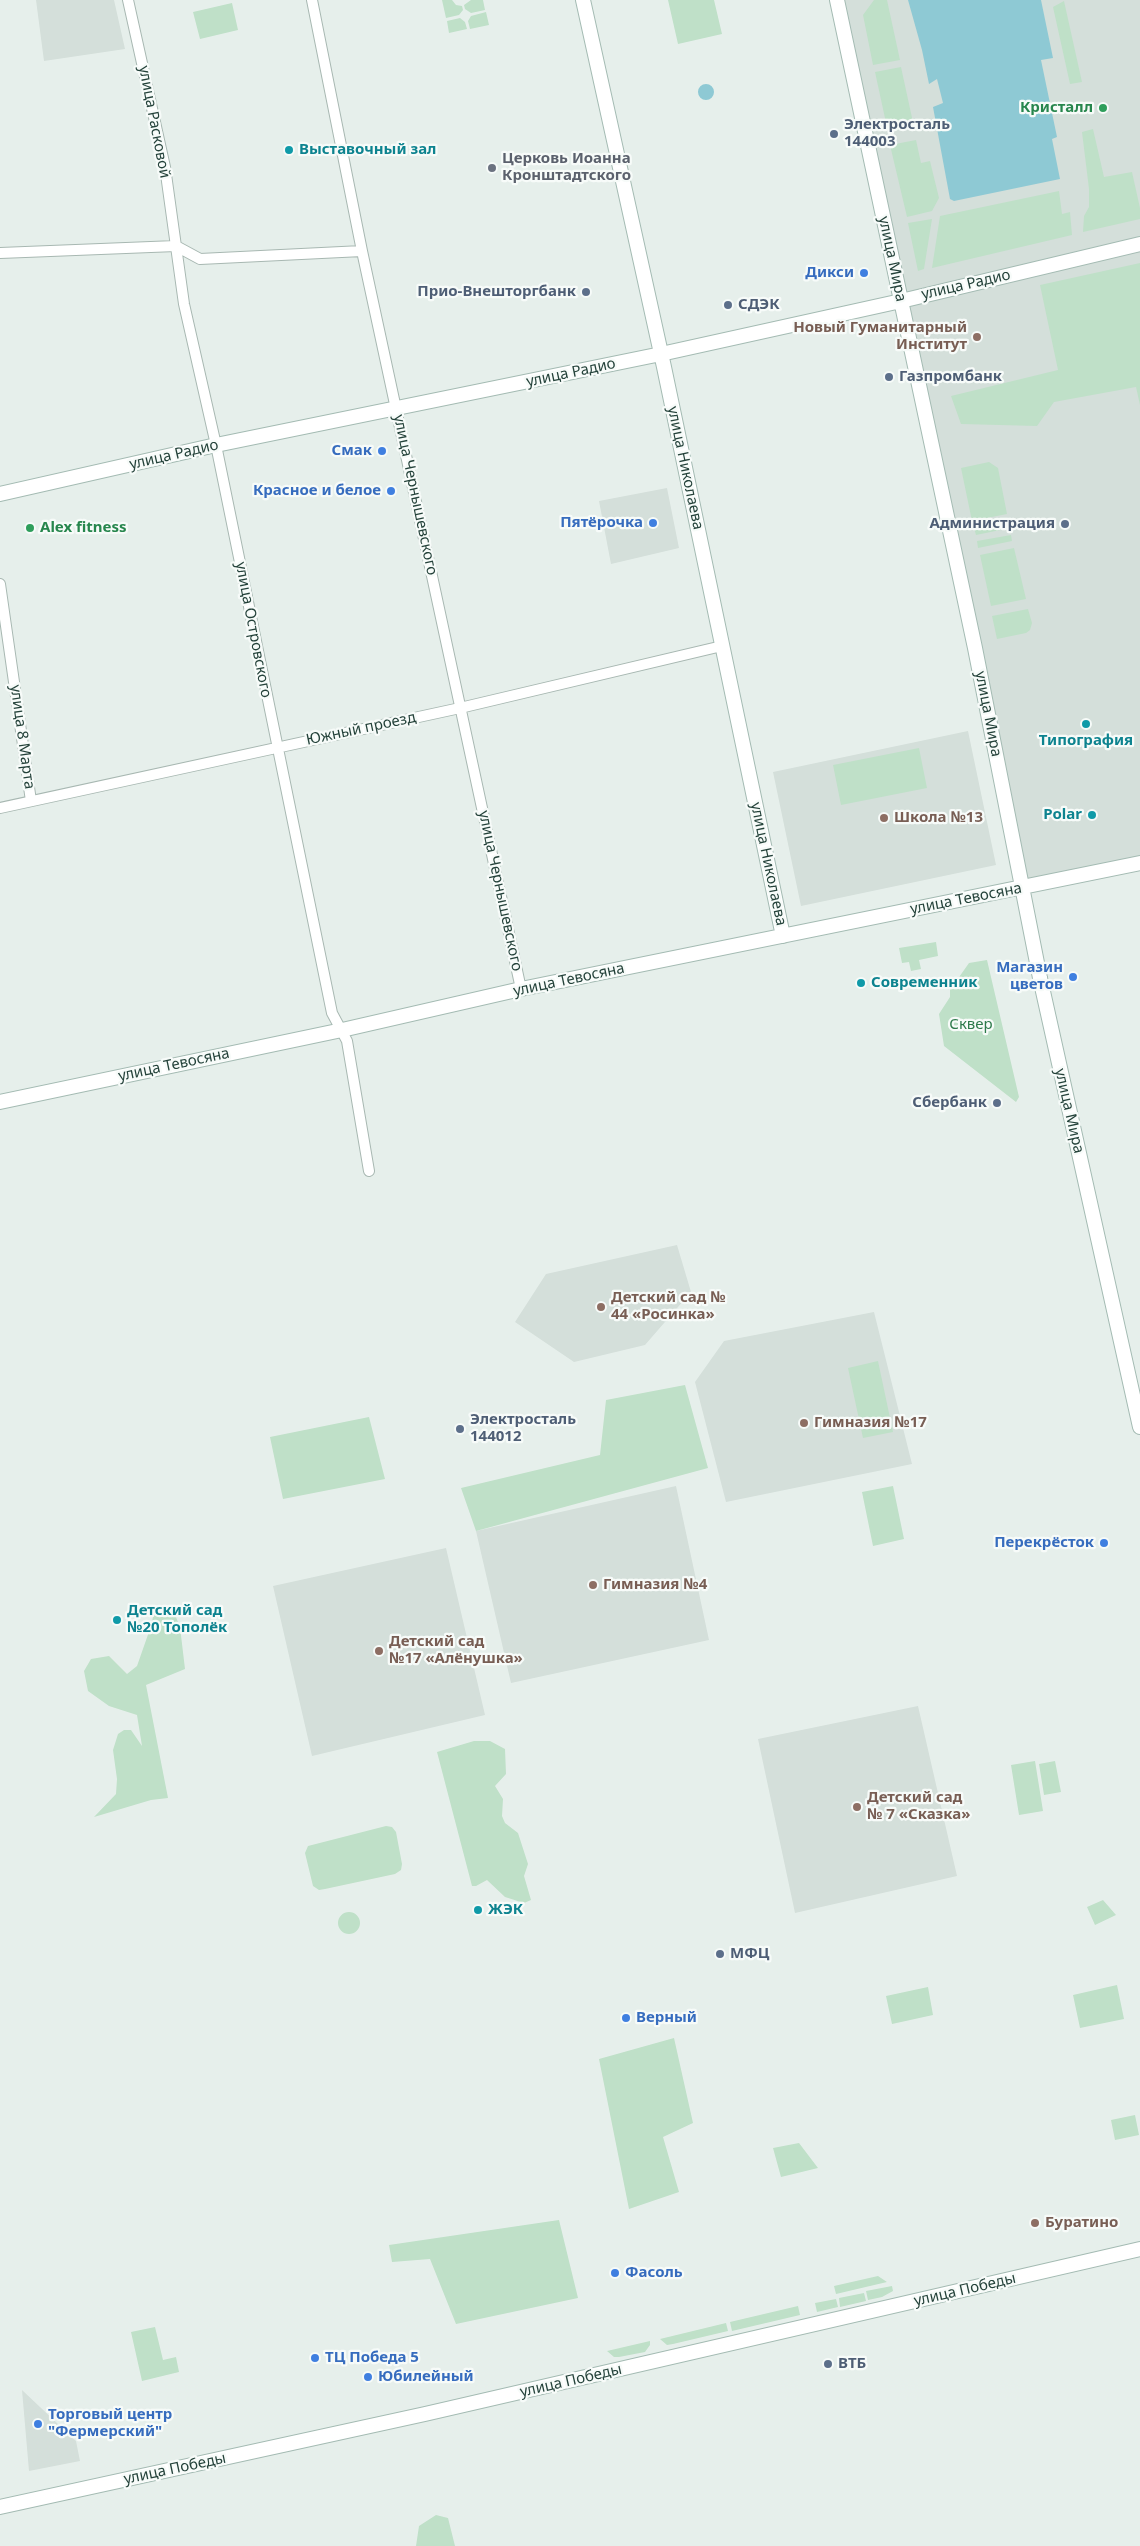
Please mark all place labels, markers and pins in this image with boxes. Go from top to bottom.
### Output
place label: Кристалл [1020,99,1093,117]
marker: Кристалл [1097,102,1109,114]
place label: Электросталь 144003 [844,116,950,151]
marker: Электросталь 144003 [828,128,840,140]
place label: Выставочный зал [299,141,436,159]
marker: Выставочный зал [283,144,295,156]
place label: Церковь Иоанна Кронштадтского [502,150,631,185]
marker: Церковь Иоанна Кронштадтского [486,162,498,174]
place label: Дикси [805,264,854,282]
marker: Дикси [858,267,870,279]
place label: Прио-Внешторгбанк [417,283,576,301]
marker: Прио-Внешторгбанк [580,286,592,298]
place label: СДЭК [738,296,780,314]
marker: СДЭК [722,299,734,311]
place label: Новый Гуманитарный Институт [793,319,967,354]
marker: Новый Гуманитарный Институт [971,331,983,343]
place label: Газпромбанк [899,368,1002,386]
marker: Газпромбанк [883,371,895,383]
place label: Смак [332,442,372,460]
marker: Смак [376,445,388,457]
place label: Красное и белое [253,482,381,500]
marker: Красное и белое [385,485,397,497]
place label: Пятёрочка [560,514,643,532]
place label: Администрация [930,515,1055,533]
marker: Пятёрочка [647,517,659,529]
marker: Администрация [1059,518,1071,530]
place label: Alex fitness [40,519,127,537]
marker: Alex fitness [24,522,36,534]
marker: Типография [1080,718,1092,730]
place label: Типография [1039,732,1133,750]
place label: Polar [1043,806,1082,824]
place label: Школа №13 [894,809,983,827]
marker: Polar [1086,809,1098,821]
marker: Школа №13 [878,812,890,824]
place label: Магазин цветов [996,959,1063,994]
marker: Магазин цветов [1067,971,1079,983]
place label: Современник [871,974,978,992]
marker: Современник [855,977,867,989]
place label: Сбербанк [912,1094,987,1112]
marker: Сбербанк [991,1097,1003,1109]
place label: Детский сад № 44 «Росинка» [611,1289,726,1324]
marker: Детский сад № 44 «Росинка» [595,1301,607,1313]
place label: Электросталь 144012 [470,1411,576,1446]
place label: Гимназия №17 [814,1414,927,1432]
marker: Гимназия №17 [798,1417,810,1429]
marker: Электросталь 144012 [454,1423,466,1435]
place label: Перекрёсток [994,1534,1094,1552]
marker: Перекрёсток [1098,1537,1110,1549]
place label: Гимназия №4 [603,1576,707,1594]
marker: Гимназия №4 [587,1579,599,1591]
place label: Детский сад №20 Тополёк [127,1602,227,1637]
marker: Детский сад №20 Тополёк [111,1614,123,1626]
place label: Детский сад №17 «Алёнушка» [389,1633,523,1668]
marker: Детский сад №17 «Алёнушка» [373,1645,385,1657]
place label: Детский сад № 7 «Сказка» [867,1789,970,1824]
marker: Детский сад № 7 «Сказка» [851,1801,863,1813]
place label: ЖЭК [488,1901,523,1919]
marker: ЖЭК [472,1904,484,1916]
place label: МФЦ [730,1945,769,1963]
marker: МФЦ [714,1948,726,1960]
place label: Верный [636,2009,697,2027]
marker: Верный [620,2012,632,2024]
place label: Буратино [1045,2214,1118,2232]
marker: Буратино [1029,2217,1041,2229]
place label: Фасоль [625,2264,683,2282]
marker: Фасоль [609,2267,621,2279]
place label: ТЦ Победа 5 [325,2349,419,2367]
marker: ТЦ Победа 5 [309,2352,321,2364]
place label: ВТБ [838,2355,866,2373]
marker: ВТБ [822,2358,834,2370]
place label: Юбилейный [378,2368,474,2386]
marker: Юбилейный [362,2371,374,2383]
place label: Торговый центр "Фермерский" [48,2406,172,2441]
marker: Торговый центр "Фермерский" [32,2418,44,2430]

